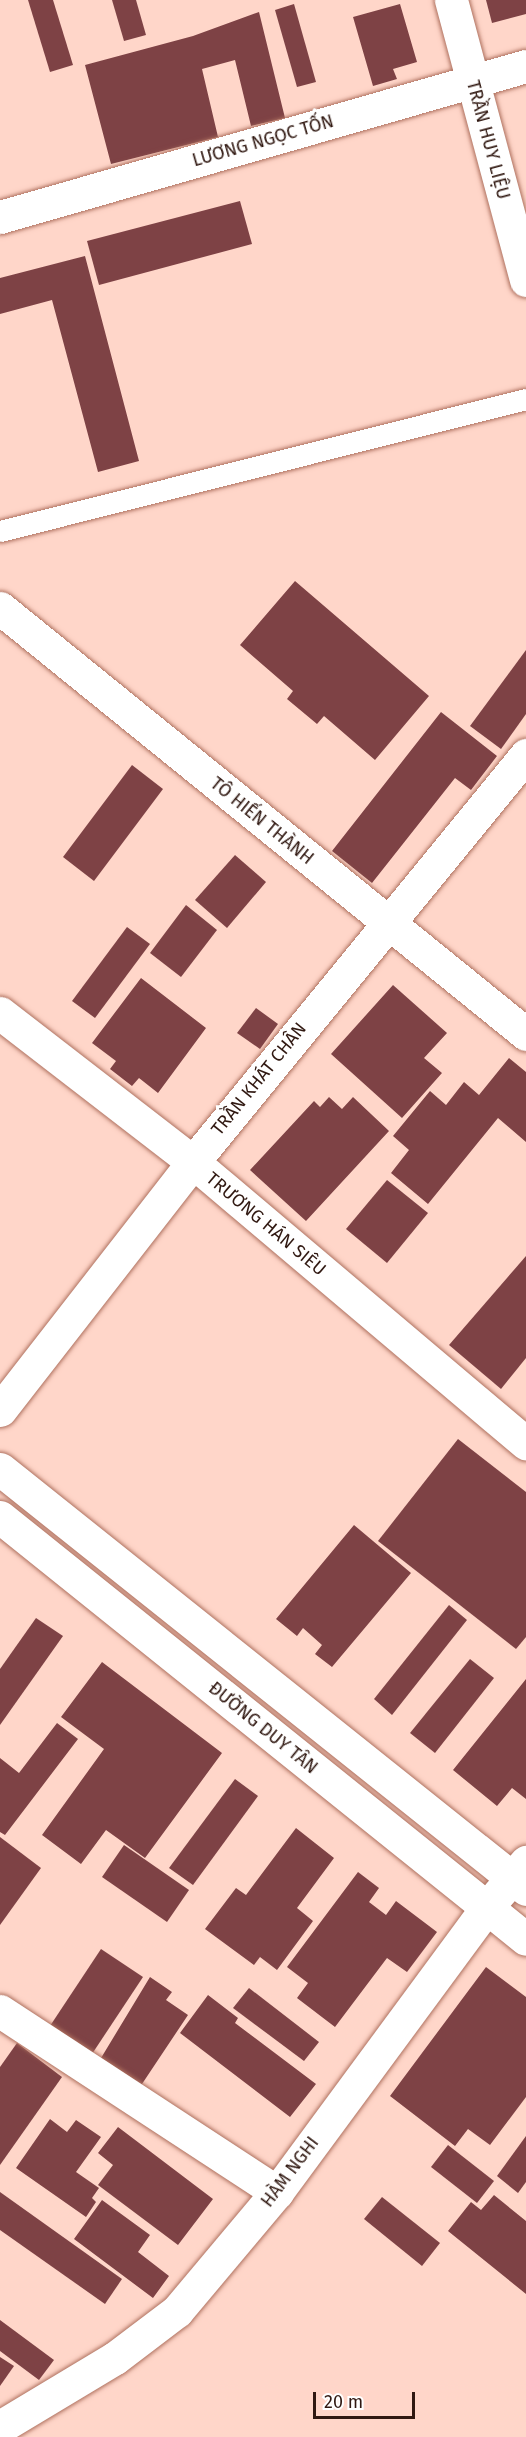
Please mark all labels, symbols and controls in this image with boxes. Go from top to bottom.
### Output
street label: TRẦN HUY LIỆU [462,78,514,202]
street label: LƯƠNG NGỌC TỐN [190,110,336,172]
street label: TÔ HIẾN THÀNH [206,773,318,869]
street label: TRẦN KHÁT CHÂN [207,1018,311,1140]
street label: TRƯƠNG HÁN SIÊU [202,1168,330,1280]
street label: ĐƯỜNG DUY TÂN [204,1677,322,1779]
street label: HÀM NGHI [257,2133,323,2211]
scale bar [316,2380,418,2418]
text: 20 m [324,2391,363,2413]

